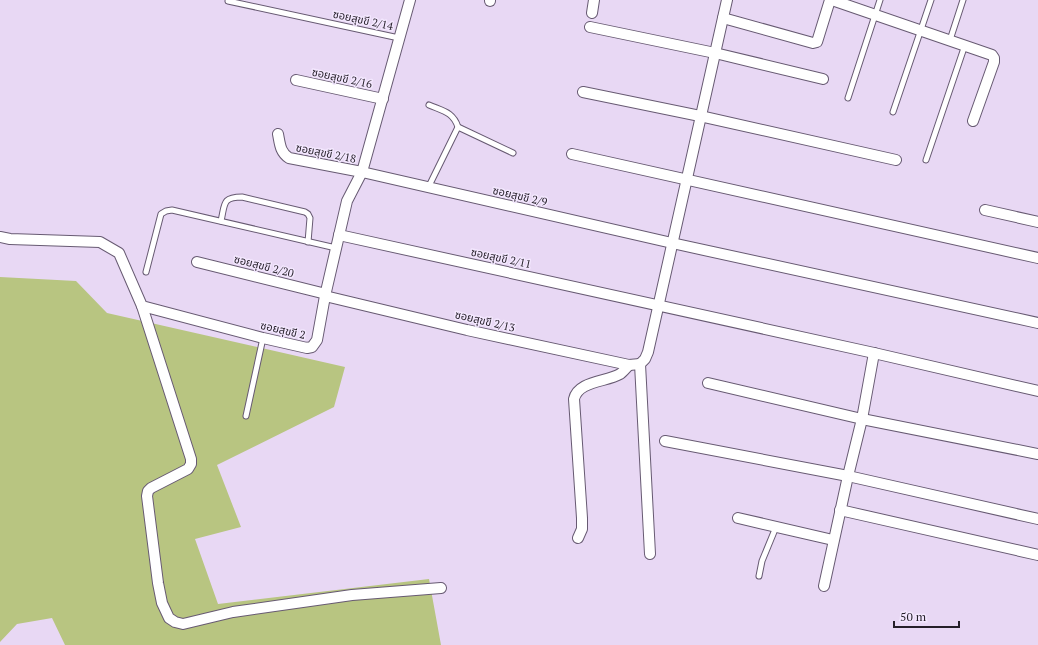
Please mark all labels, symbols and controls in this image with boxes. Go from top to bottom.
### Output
street label: ซอยสุขขี 2/14 [332,7,395,33]
street label: ซอยสุขขี 2/16 [311,65,374,91]
street label: ซอยสุขขี 2/18 [295,140,358,166]
street label: ซอยสุขขี 2/9 [491,183,549,209]
street label: ซอยสุขขี 2/11 [470,245,532,271]
street label: ซอยสุขขี 2/20 [233,252,296,280]
street label: ซอยสุขขี 2/13 [454,307,517,335]
street label: ซอยสุขขี 2 [259,318,307,342]
scale bar [894,603,959,629]
text: 50 m [900,609,927,624]

